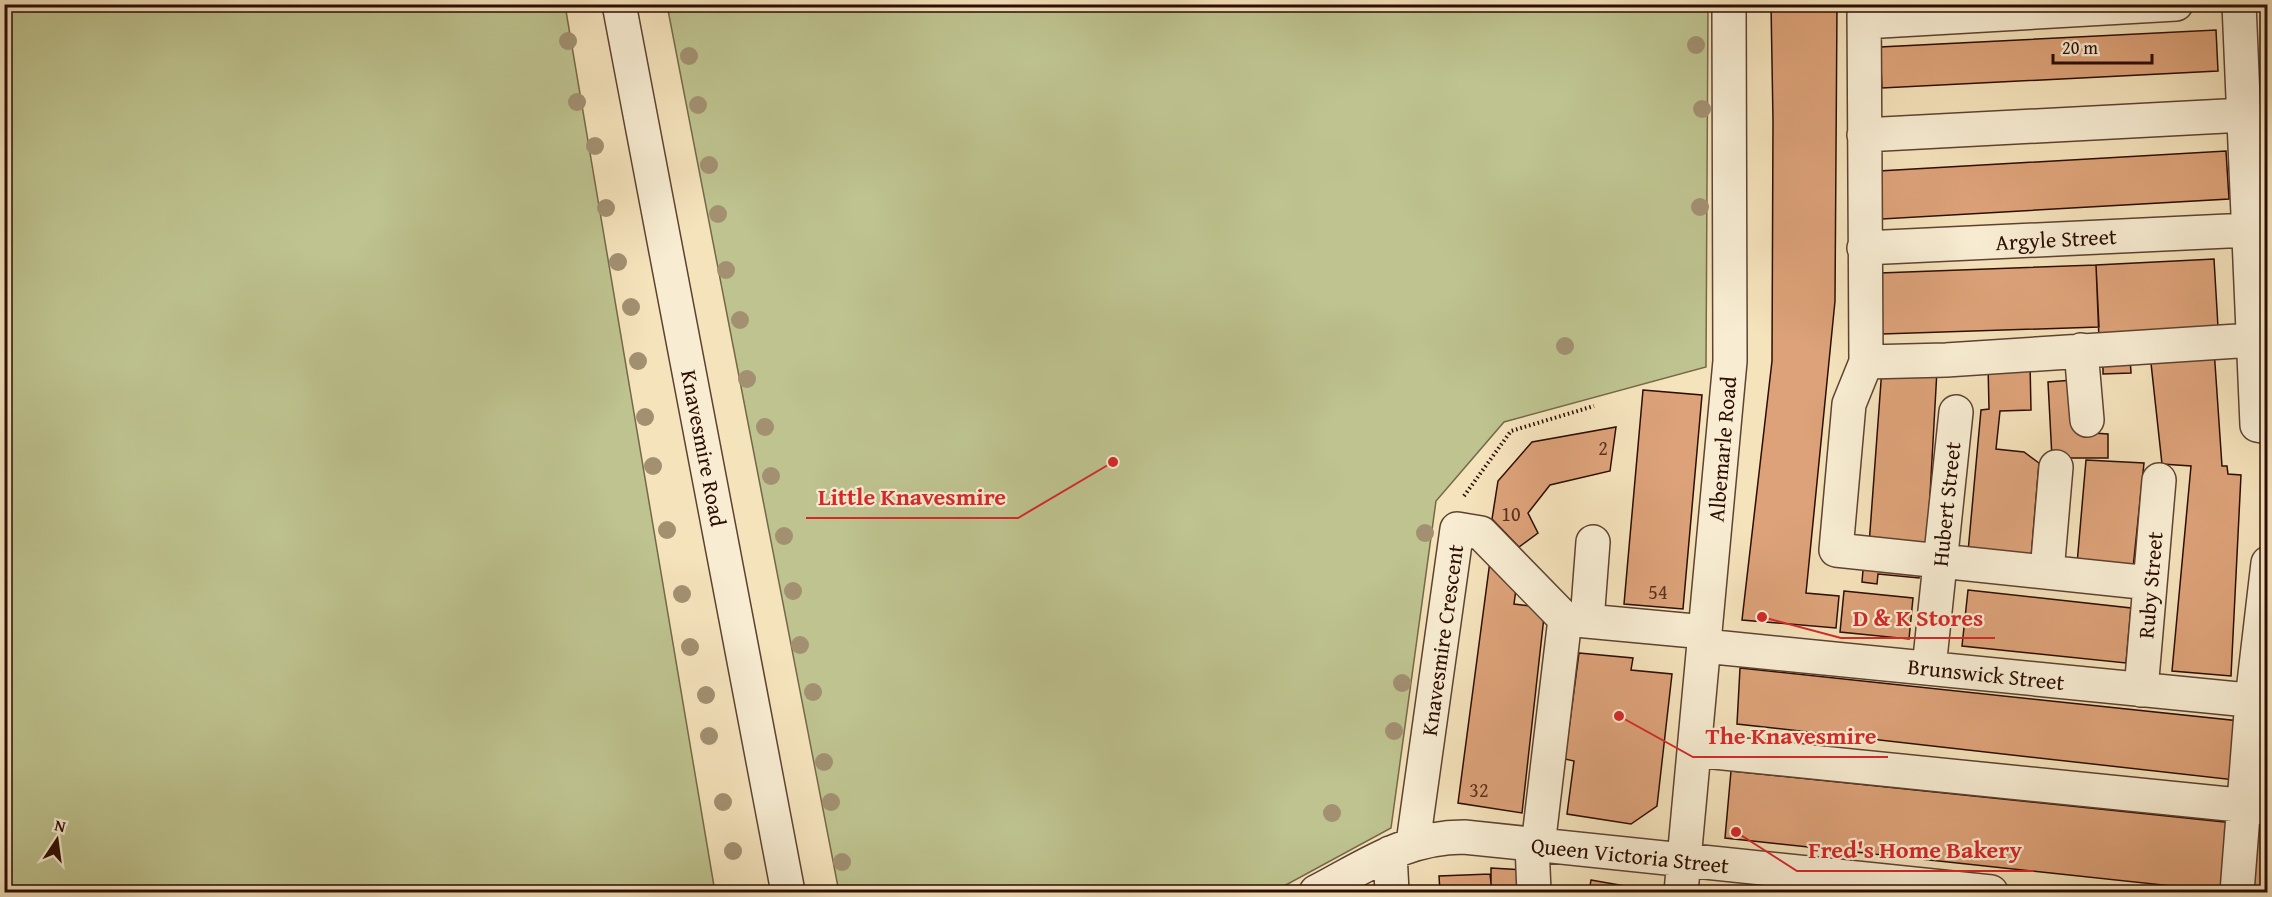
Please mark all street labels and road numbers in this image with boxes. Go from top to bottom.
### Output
street label: Argyle Street [1995,220,2118,258]
street label: Knavesmire Road [673,367,735,529]
street label: Albemarle Road [1700,375,1744,523]
street label: Hubert Street [1924,440,1968,568]
street label: Ruby Street [2129,530,2171,640]
street label: Knavesmire Crescent [1413,542,1471,738]
street label: Brunswick Street [1906,650,2066,698]
street label: Queen Victoria Street [1530,829,1731,881]

